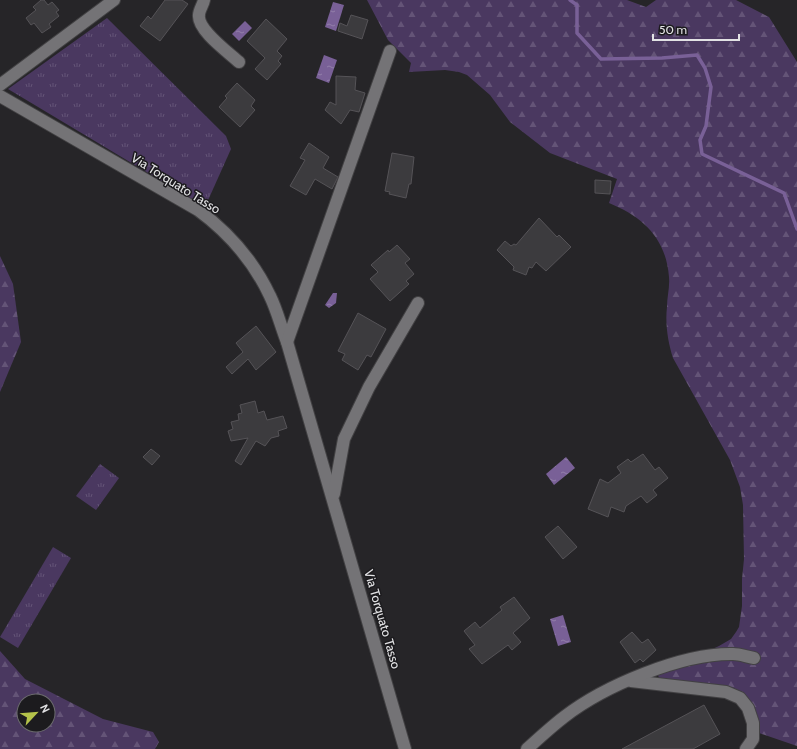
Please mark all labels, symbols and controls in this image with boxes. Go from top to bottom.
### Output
scale bar [653,16,739,42]
text: 50 m [659,22,687,37]
street label: Via Torquato Tasso [128,149,224,217]
street label: Via Torquato Tasso [361,568,405,670]
north arrow [16,693,56,733]
text: N [37,702,53,715]

